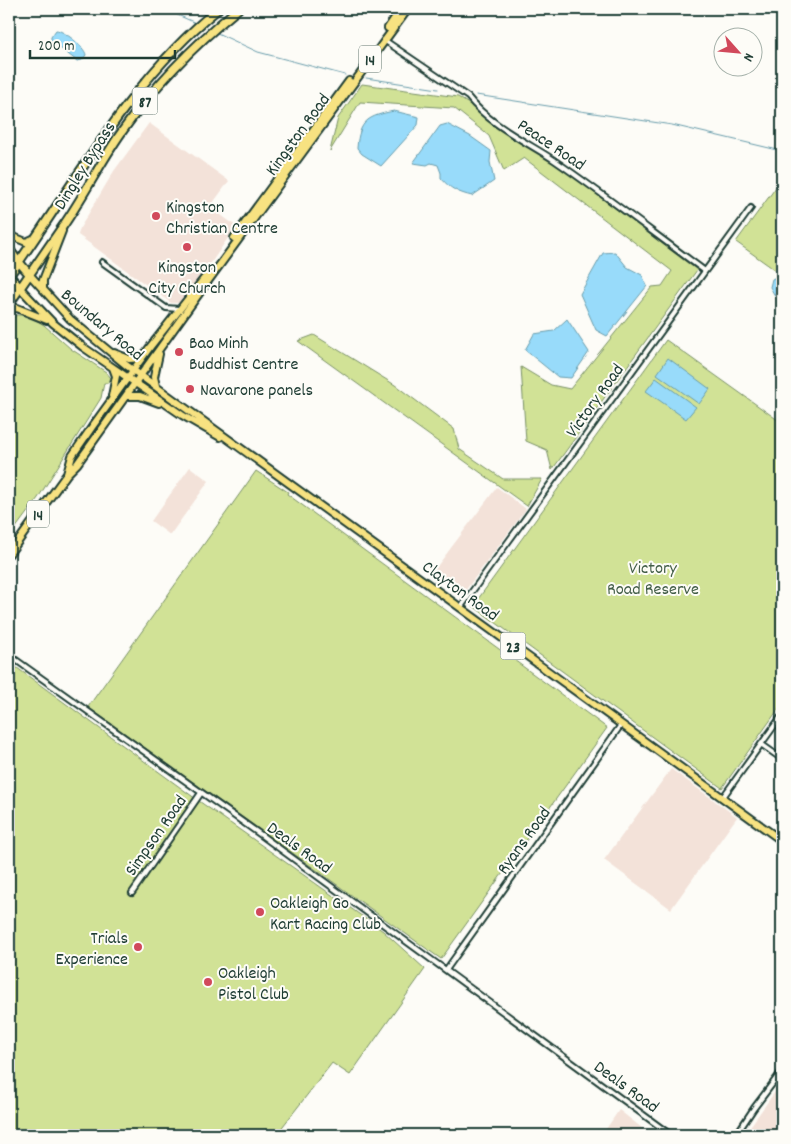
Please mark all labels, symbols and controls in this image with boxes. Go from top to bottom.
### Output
scale bar [30,28,175,60]
north arrow [714,28,764,78]
text: 200 m [38,36,75,58]
road number: 14 [359,46,381,72]
text: N [737,49,758,65]
road number: 87 [132,88,158,114]
street label: Kingston Road [261,89,337,182]
street label: Peace Road [511,114,590,178]
street label: Dingley Bypass [49,117,123,215]
place label: Kingston Christian Centre [166,196,278,242]
marker: Kingston Christian Centre [150,210,162,222]
marker: Kingston City Church [181,241,193,253]
place label: Kingston City Church [148,256,226,302]
street label: Boundary Road [55,284,148,368]
place label: Bao Minh Buddhist Centre [189,332,299,378]
marker: Bao Minh Buddhist Centre [173,346,185,358]
street label: Victory Road [561,359,631,443]
place label: Navarone panels [200,379,313,404]
marker: Navarone panels [184,383,196,395]
road number: 14 [27,500,49,528]
street label: Clayton Road [416,556,503,628]
park label: Victory Road Reserve [607,557,699,603]
road number: 23 [500,632,526,659]
street label: Simpson Road [120,791,194,882]
street label: Ryans Road [492,802,558,880]
street label: Deals Road [261,817,336,881]
place label: Oakleigh Go Kart Racing Club [270,892,381,938]
marker: Oakleigh Go Kart Racing Club [254,906,266,918]
place label: Trials Experience [56,927,128,973]
marker: Trials Experience [132,941,144,953]
place label: Oakleigh Pistol Club [218,962,289,1008]
marker: Oakleigh Pistol Club [202,976,214,988]
street label: Deals Road [588,1056,663,1120]

